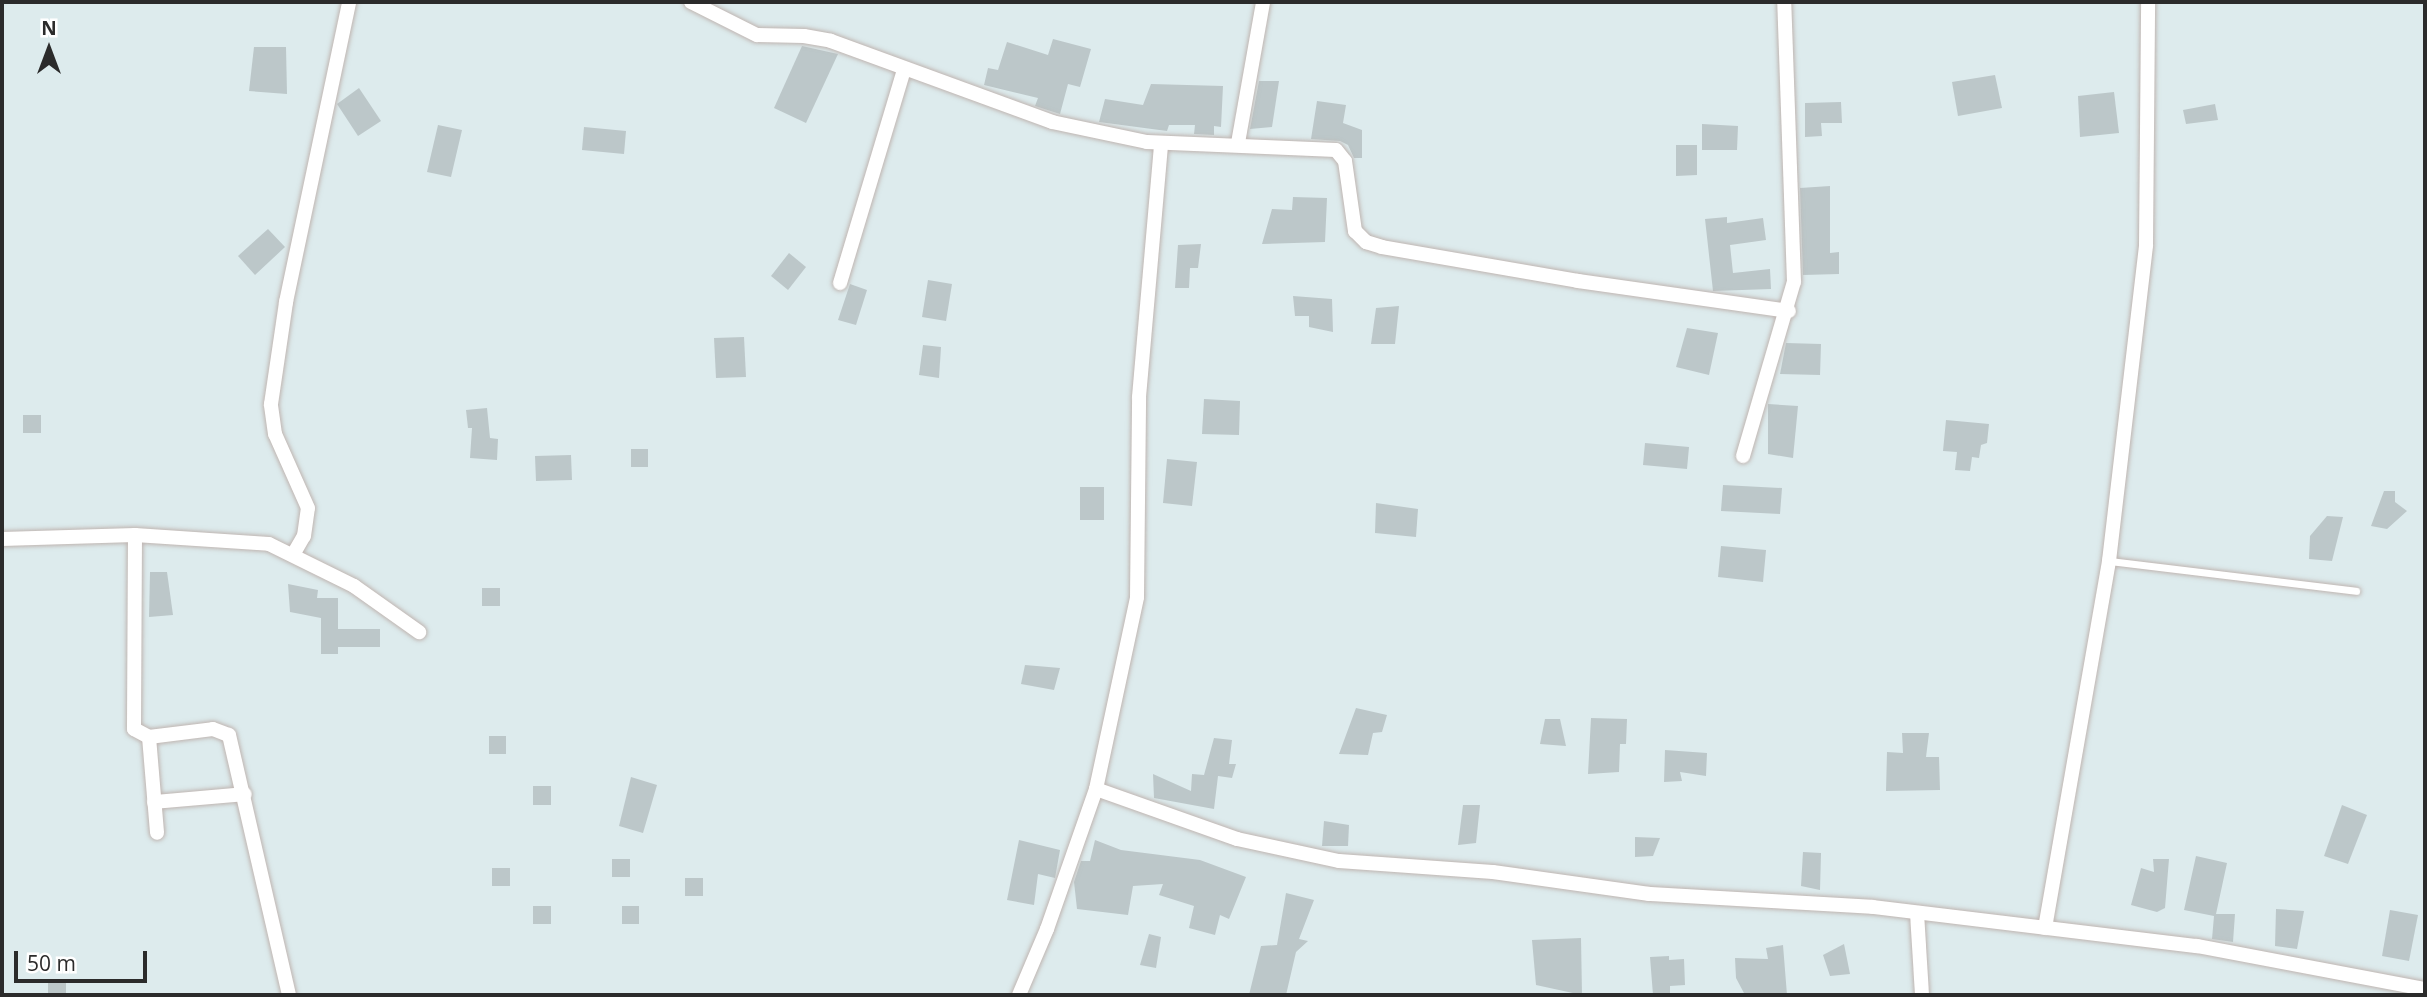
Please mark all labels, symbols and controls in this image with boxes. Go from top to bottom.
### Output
north arrow [14,14,84,84]
text: N [41,15,57,41]
scale bar [18,937,150,981]
text: 50 m [27,949,76,977]

